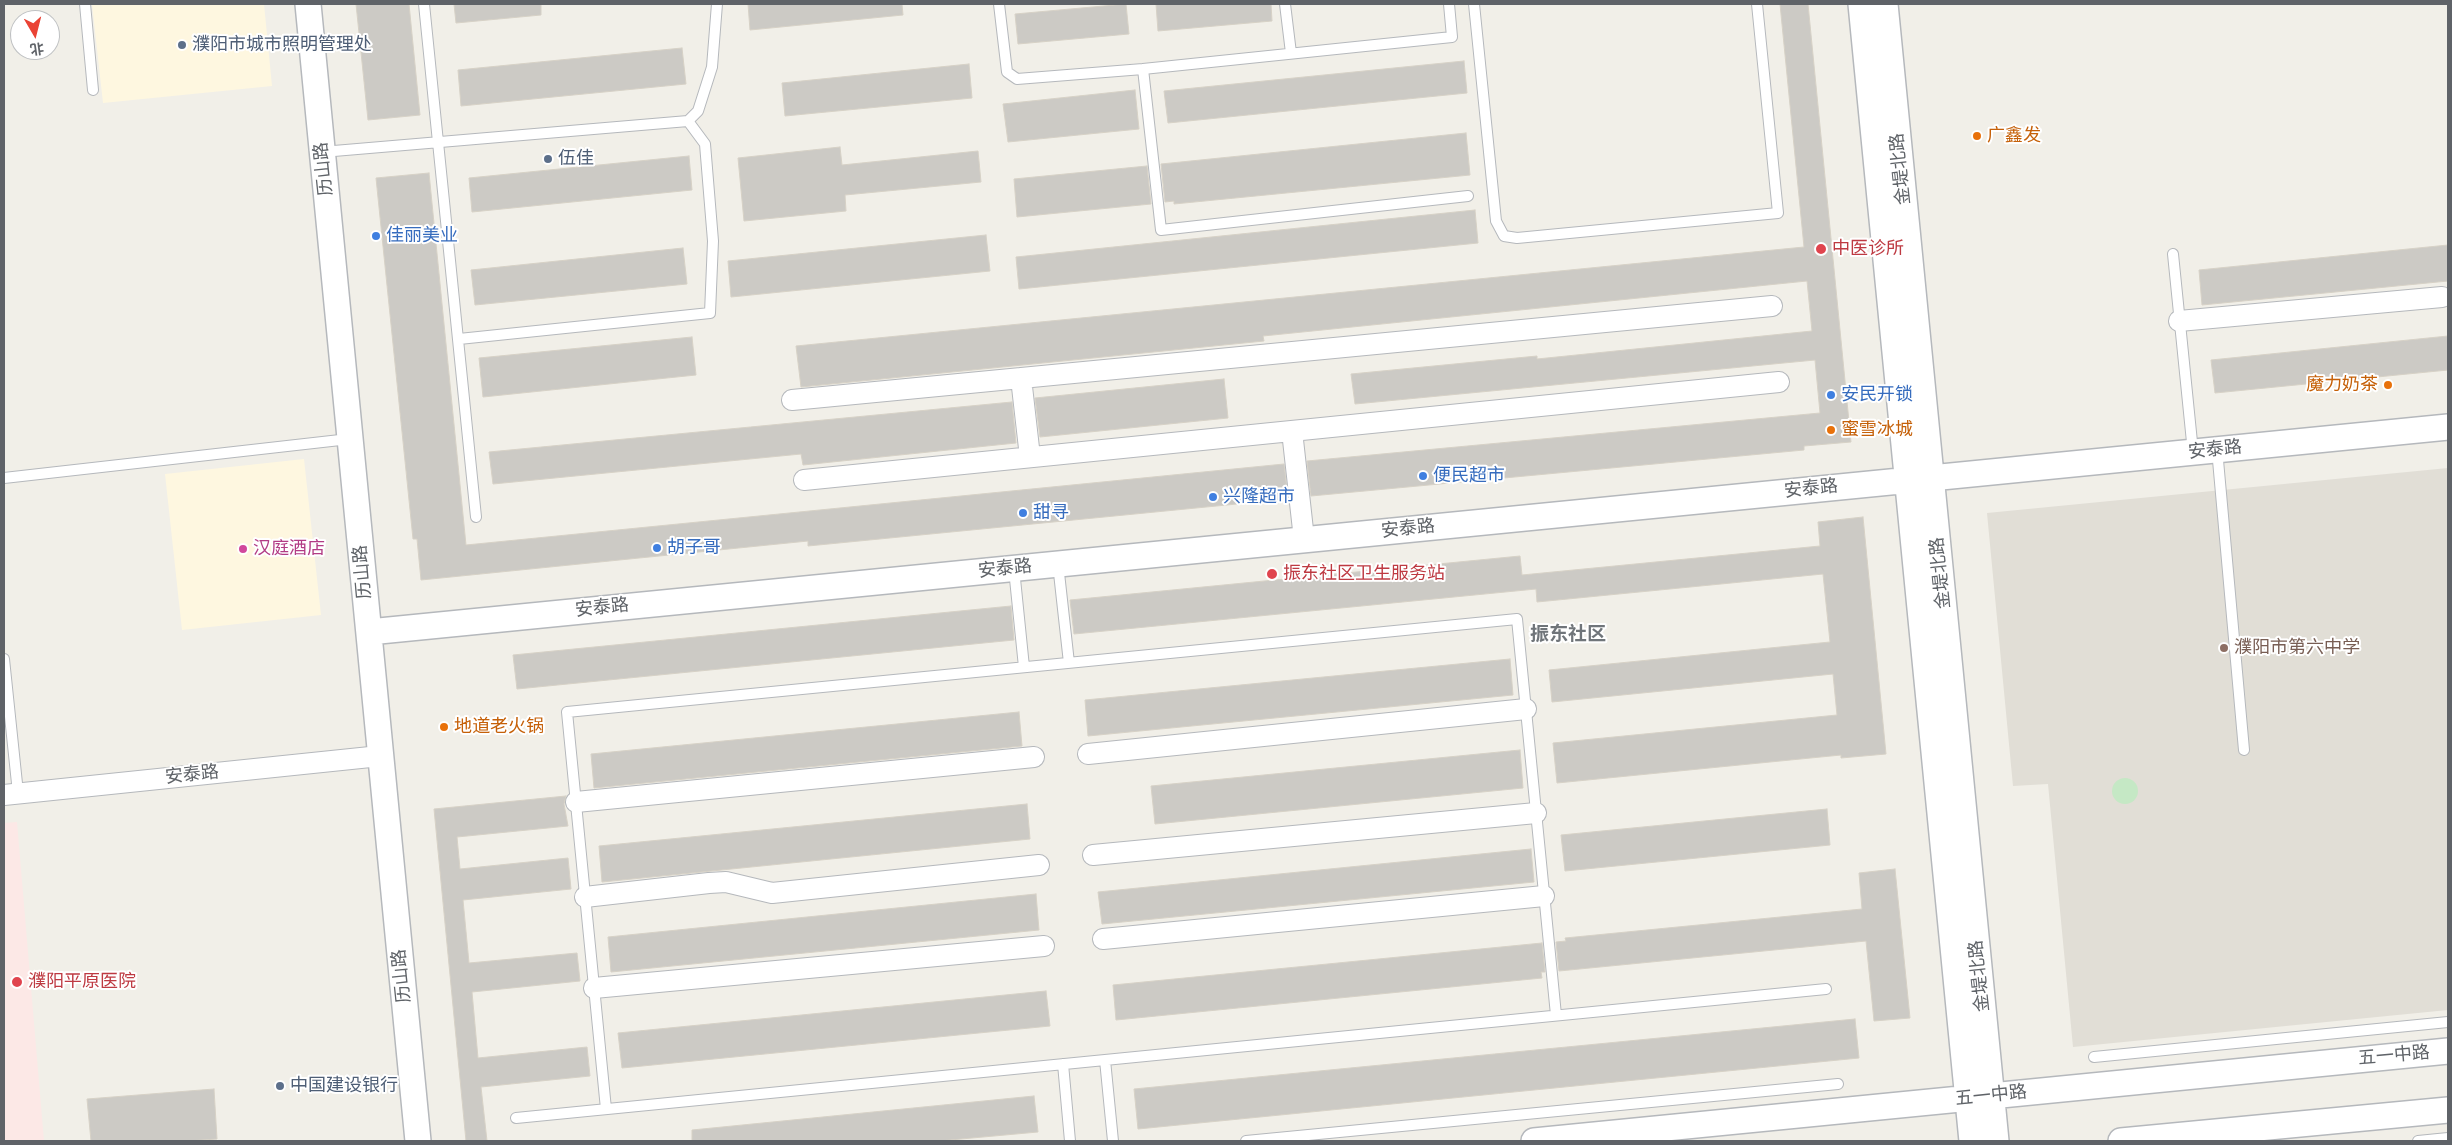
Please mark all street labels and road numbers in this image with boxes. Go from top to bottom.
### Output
street label: 金堤北路 [1886,132,1916,206]
street label: 历山路 [310,141,338,197]
street label: 安泰路 [2187,436,2243,464]
street label: 安泰路 [1783,475,1839,503]
street label: 安泰路 [1380,515,1436,543]
street label: 金堤北路 [1926,536,1956,610]
street label: 历山路 [350,544,376,600]
street label: 安泰路 [977,555,1033,583]
street label: 安泰路 [574,594,630,622]
street label: 安泰路 [164,761,220,789]
street label: 金堤北路 [1965,939,1995,1013]
street label: 历山路 [388,948,416,1004]
street label: 五一中路 [2357,1042,2431,1070]
street label: 五一中路 [1954,1081,2028,1111]

